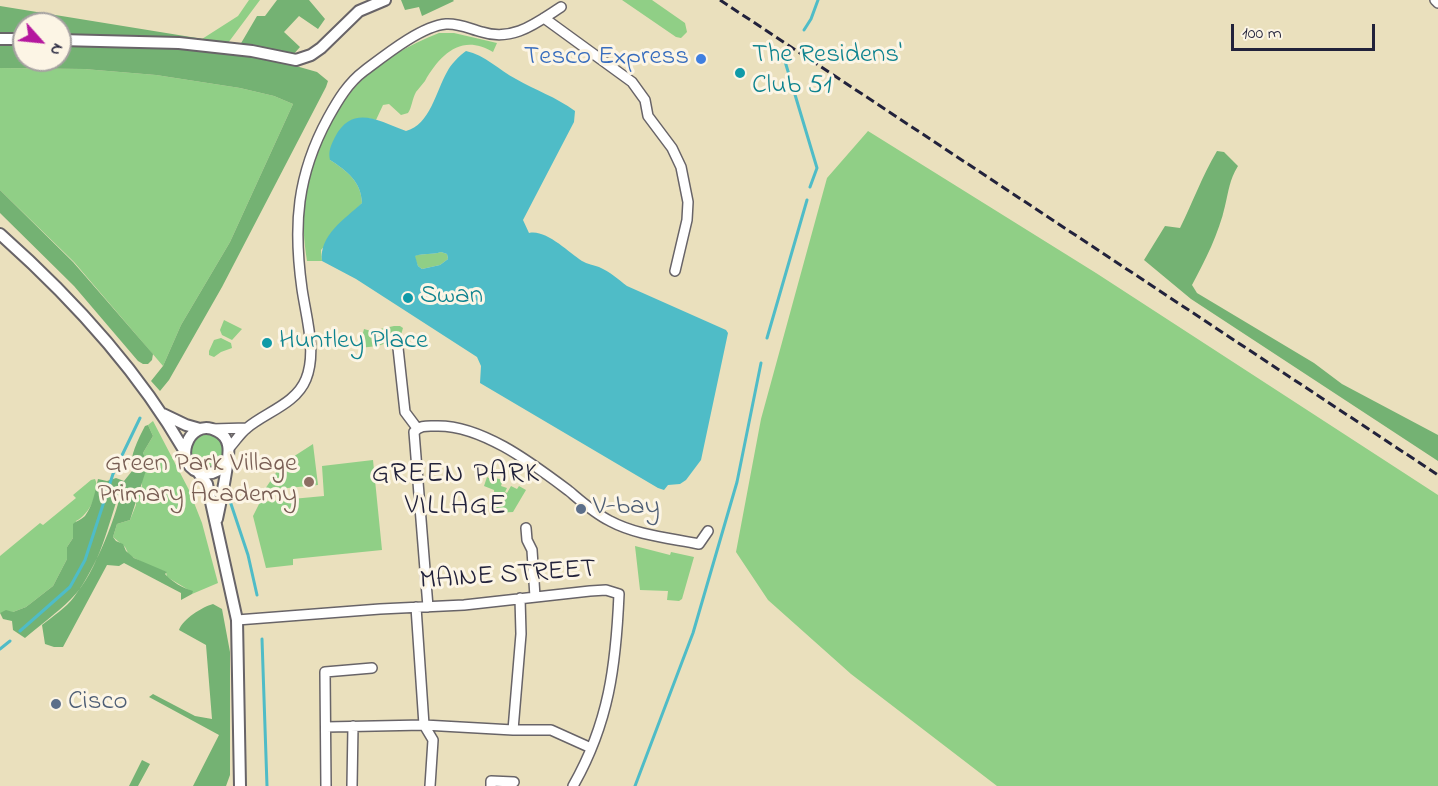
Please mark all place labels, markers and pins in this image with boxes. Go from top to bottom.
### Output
place label: The Residens' Club 51 [752,41,902,104]
place label: Tesco Express [524,43,689,75]
marker: Tesco Express [694,52,708,66]
marker: The Residens' Club 51 [733,66,747,80]
place label: Swan [420,282,483,314]
marker: Swan [401,291,415,305]
place label: Huntley Place [279,327,428,359]
marker: Huntley Place [260,336,274,350]
place label: Green Park Village Primary Academy [98,450,297,513]
marker: Green Park Village Primary Academy [302,475,316,489]
place label: V-bay [593,493,660,525]
marker: V-bay [574,502,588,516]
place label: Cisco [68,688,127,720]
marker: Cisco [49,697,63,711]

